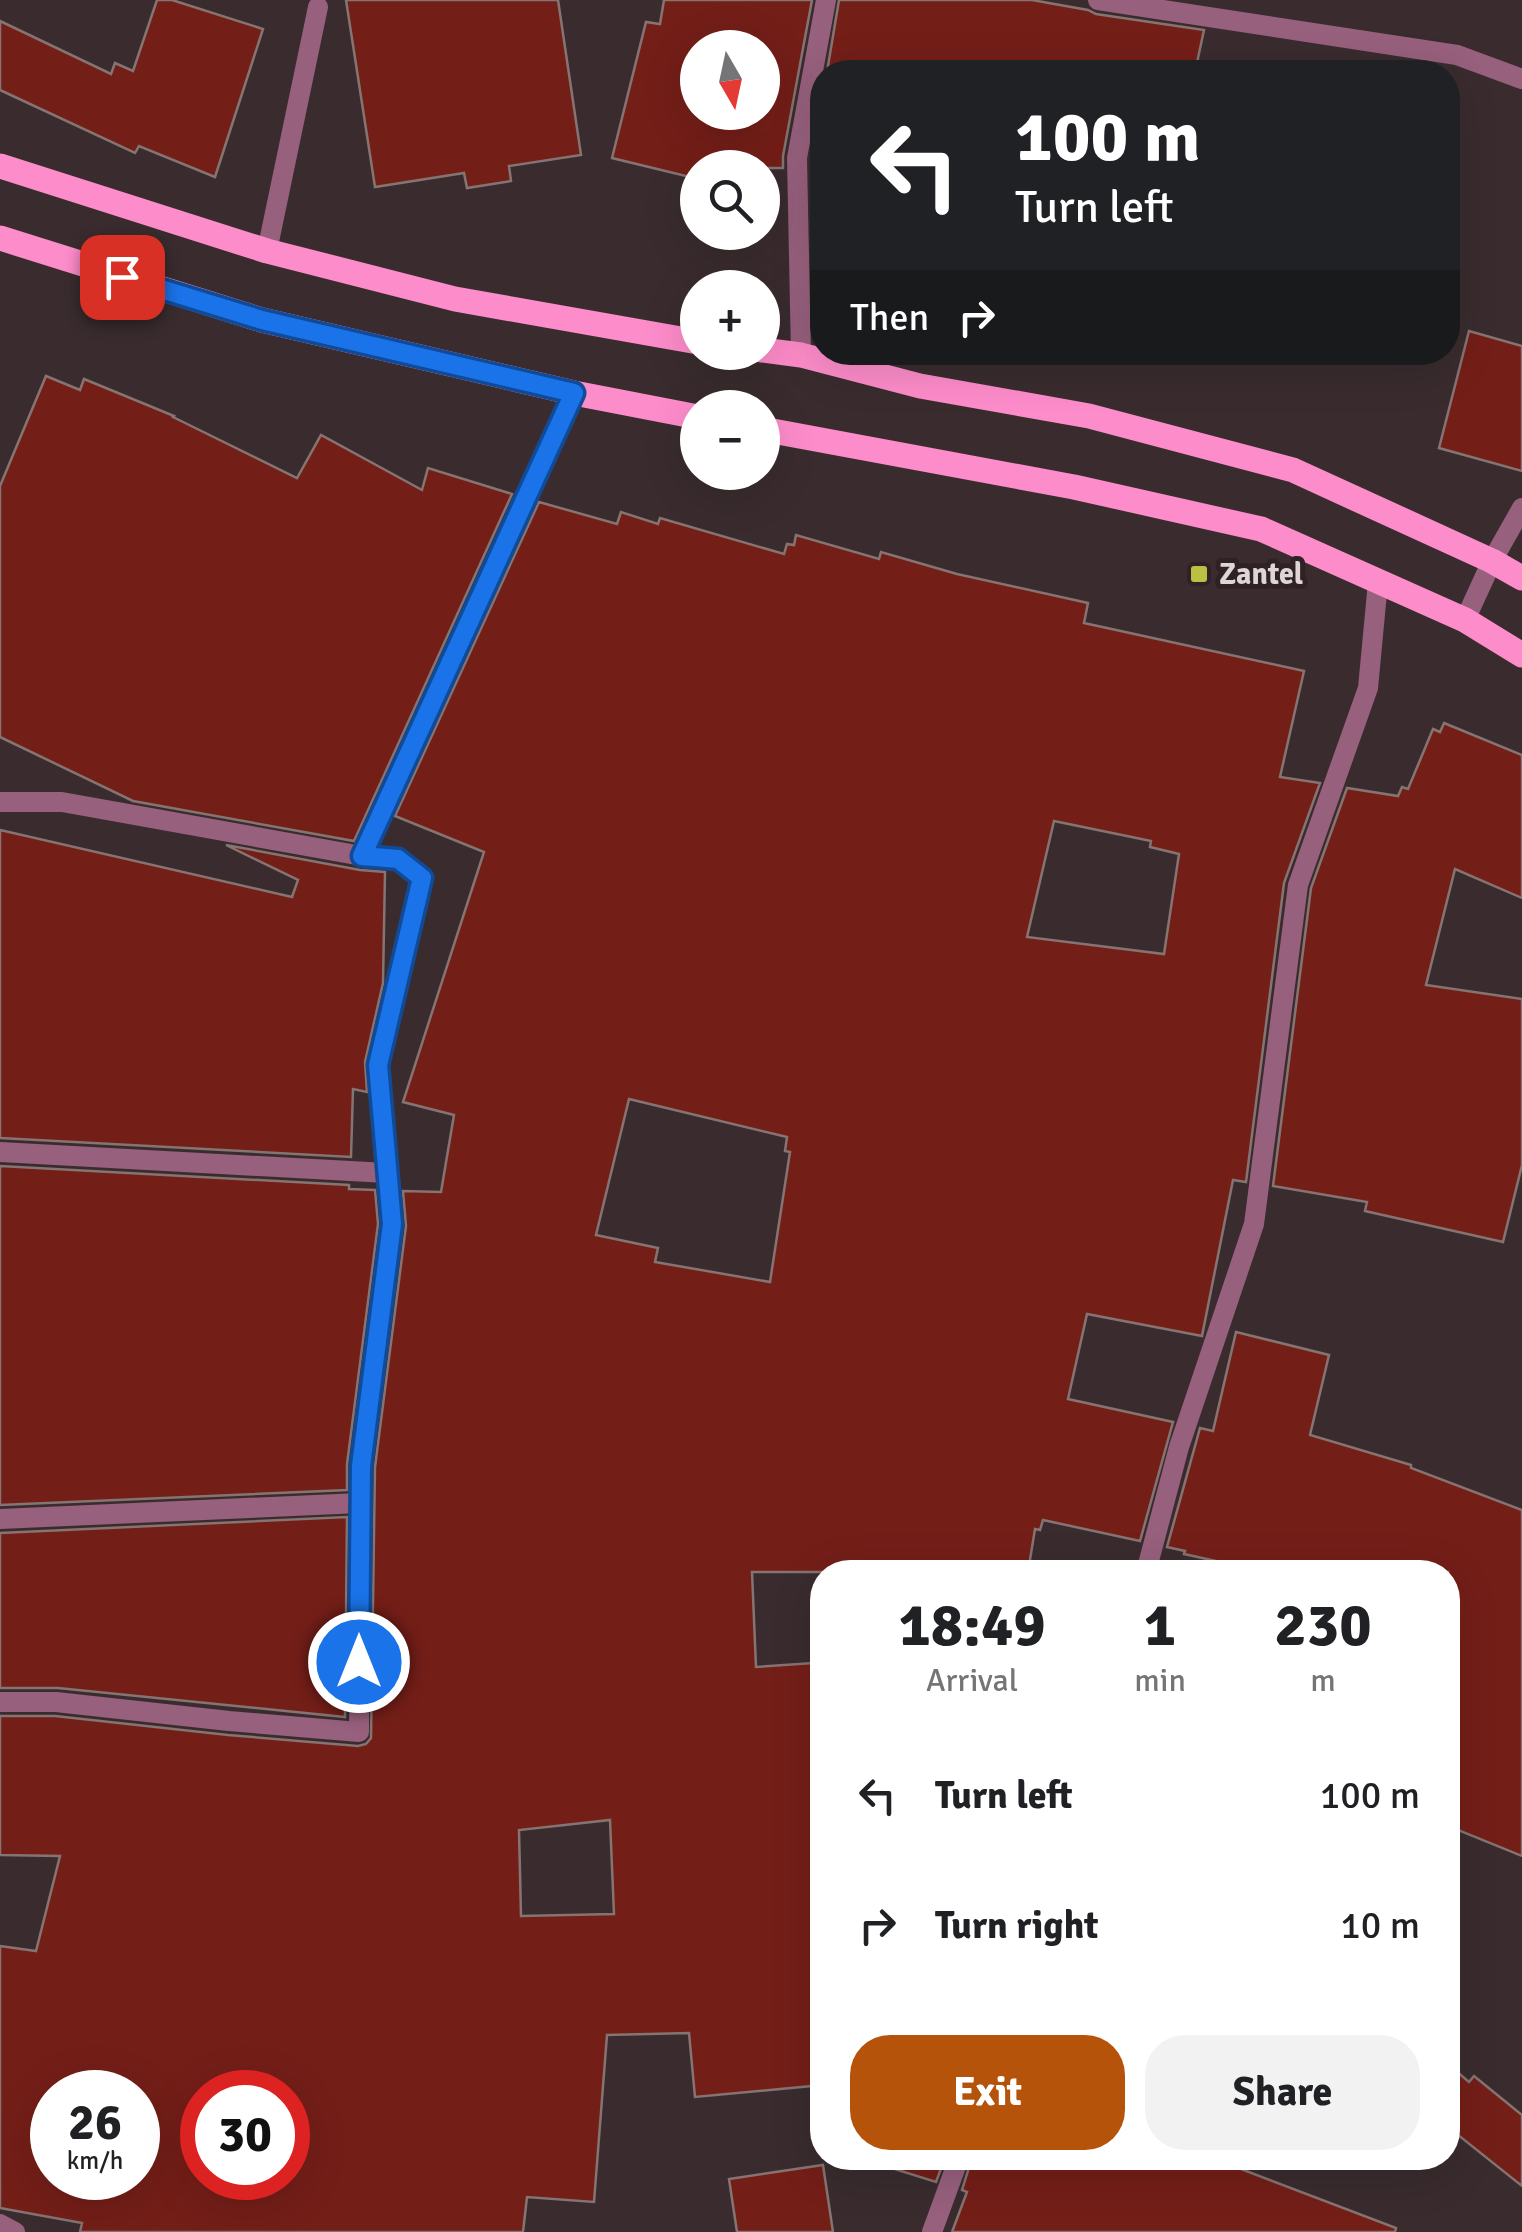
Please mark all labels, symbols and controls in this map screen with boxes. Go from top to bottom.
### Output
north arrow [680,30,780,130]
map controls [680,30,780,490]
text: 100 m [1015,94,1200,180]
icon: left [850,100,980,230]
button: search [680,150,780,250]
text: Turn left [1015,180,1174,235]
pin [80,235,165,320]
icon: arrive [95,250,150,305]
button: + [680,270,780,370]
icon: right [949,290,1004,345]
text: Then [850,294,929,341]
button: − [680,390,780,490]
place label: Zantel [1219,556,1303,593]
marker: Zantel [1188,563,1210,585]
text: 18:49 [898,1589,1046,1663]
text: 1 [1144,1589,1176,1663]
text: 230 [1274,1589,1372,1663]
position arrow [307,1610,411,1714]
text: Arrival [926,1661,1018,1700]
text: min [1134,1661,1186,1700]
text: m [1310,1661,1336,1700]
icon: left [850,1768,905,1823]
text: Turn left [935,1772,1073,1819]
text: 100 m [1320,1772,1420,1819]
icon: right [850,1898,905,1953]
text: Turn right [935,1902,1099,1949]
text: 10 m [1340,1902,1420,1949]
button: Exit [850,2035,1125,2150]
button: Share [1145,2035,1420,2150]
speed limit sign: 30 [180,2070,310,2200]
text: 26 [68,2092,122,2154]
text: km/h [67,2145,123,2176]

